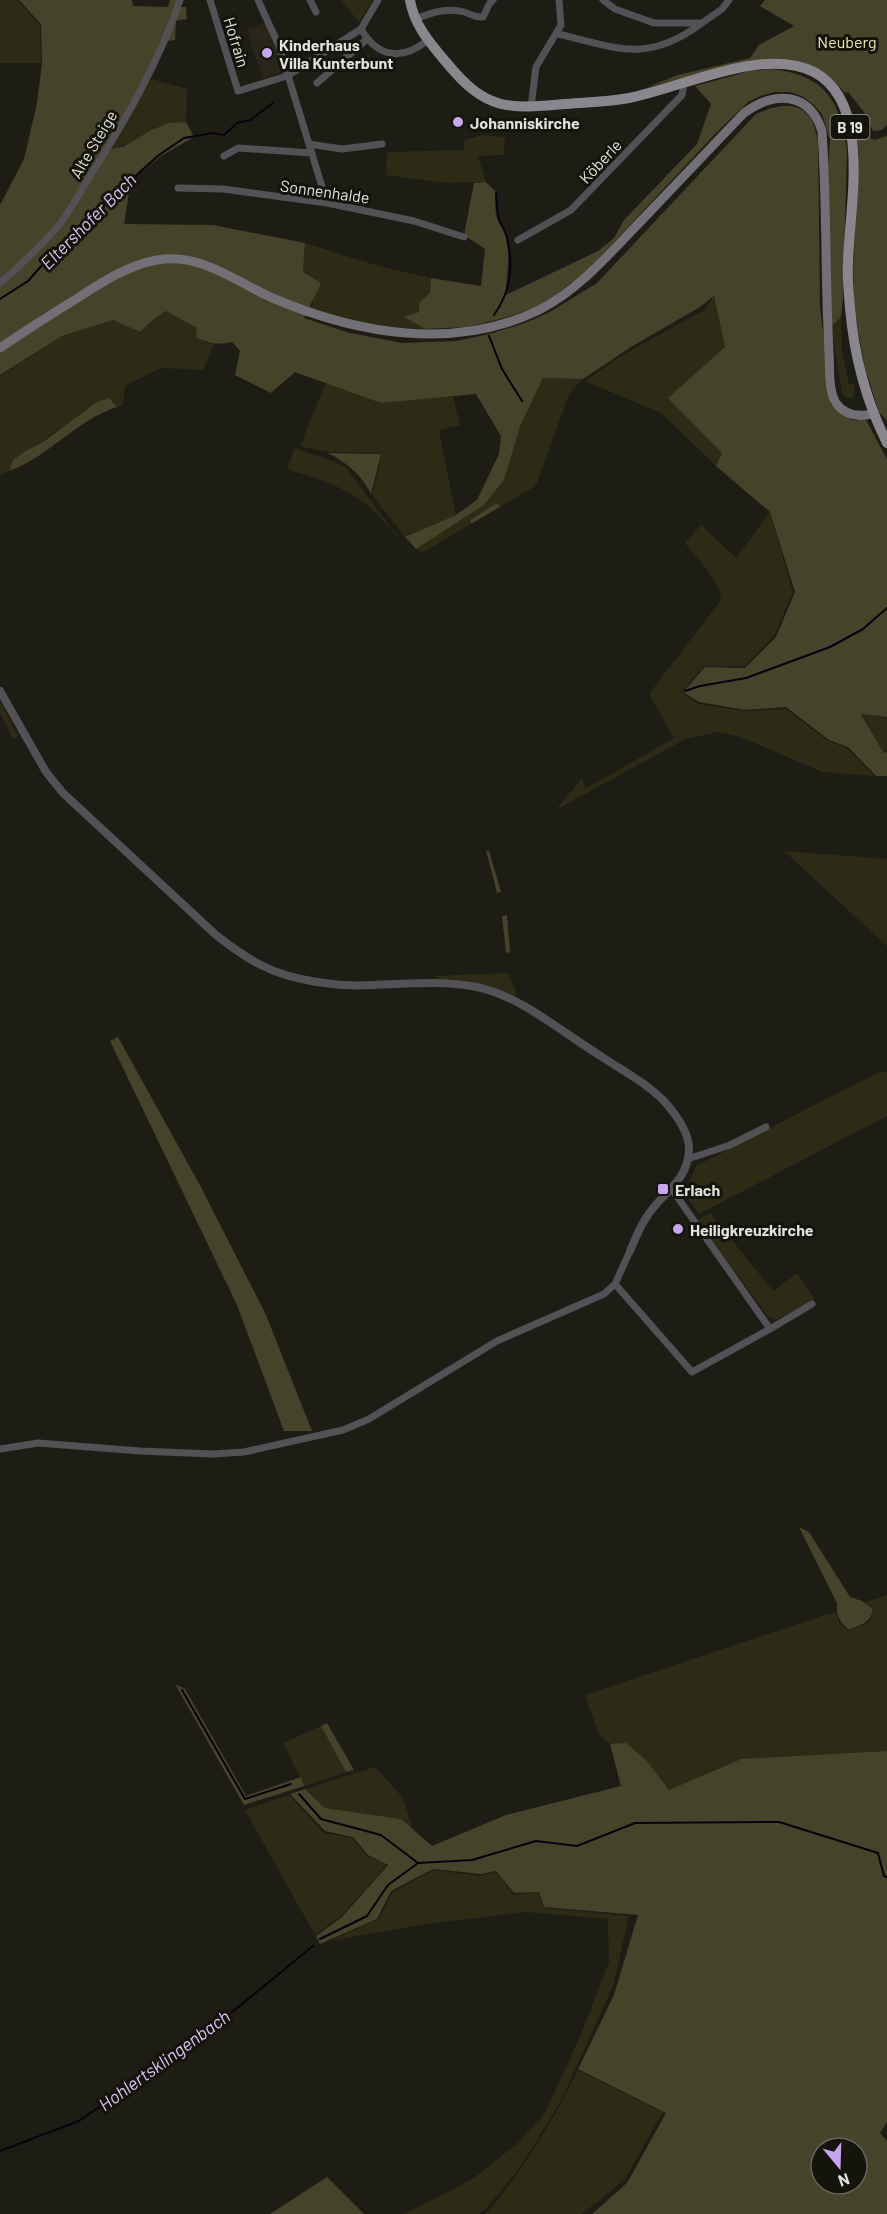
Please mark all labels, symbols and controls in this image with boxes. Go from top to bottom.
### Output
street label: Hofrain [220,15,254,69]
park label: Neuberg [817,32,877,51]
place label: Kinderhaus Villa Kunterbunt [279,35,393,72]
marker: Kinderhaus Villa Kunterbunt [260,46,274,60]
street label: Alte Steige [65,107,121,181]
place label: Johanniskirche [470,113,580,132]
marker: Johanniskirche [451,115,465,129]
road number: B 19 [830,115,870,139]
street label: Köberle [575,135,625,187]
water label: Eltershofer Bach [35,168,141,274]
street label: Sonnenhalde [279,175,371,207]
place label: Erlach [675,1180,720,1199]
marker: Erlach [656,1182,670,1196]
place label: Heiligkreuzkirche [690,1220,814,1239]
marker: Heiligkreuzkirche [671,1222,685,1236]
water label: Hohlertsklingenbach [94,2005,234,2115]
north arrow [809,2136,869,2196]
text: N [836,2170,852,2191]

